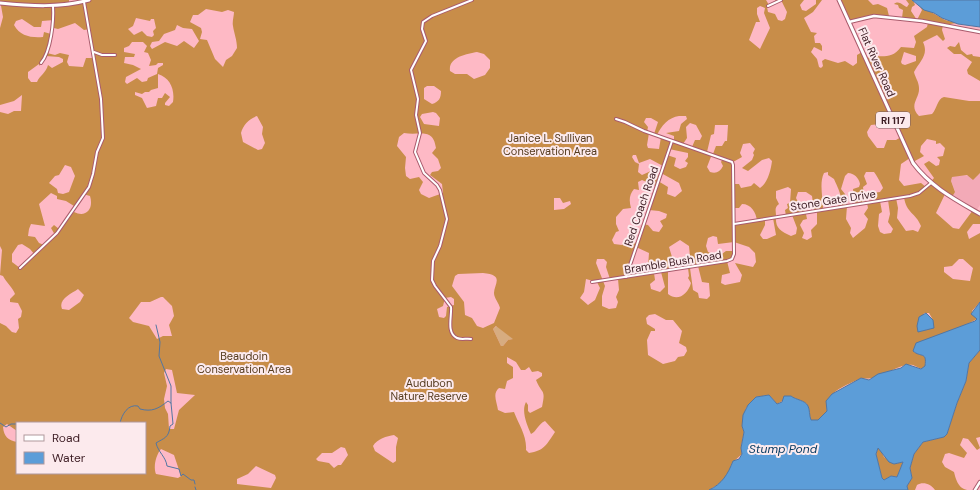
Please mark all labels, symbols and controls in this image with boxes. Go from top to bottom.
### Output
street label: Flat River Road [855,25,899,99]
road number: RI 117 [876,112,910,128]
park label: Janice L. Sullivan Conservation Area [503,131,597,158]
street label: Red Coach Road [621,164,661,248]
street label: Stone Gate Drive [789,186,877,214]
street label: Bramble Bush Road [623,247,723,277]
park label: Beaudoin Conservation Area [197,349,291,376]
park label: Audubon Nature Reserve [390,376,468,403]
legend [16,422,146,474]
text: Road [52,430,80,446]
water label: Stump Pond [749,441,818,457]
text: Water [52,450,86,466]

